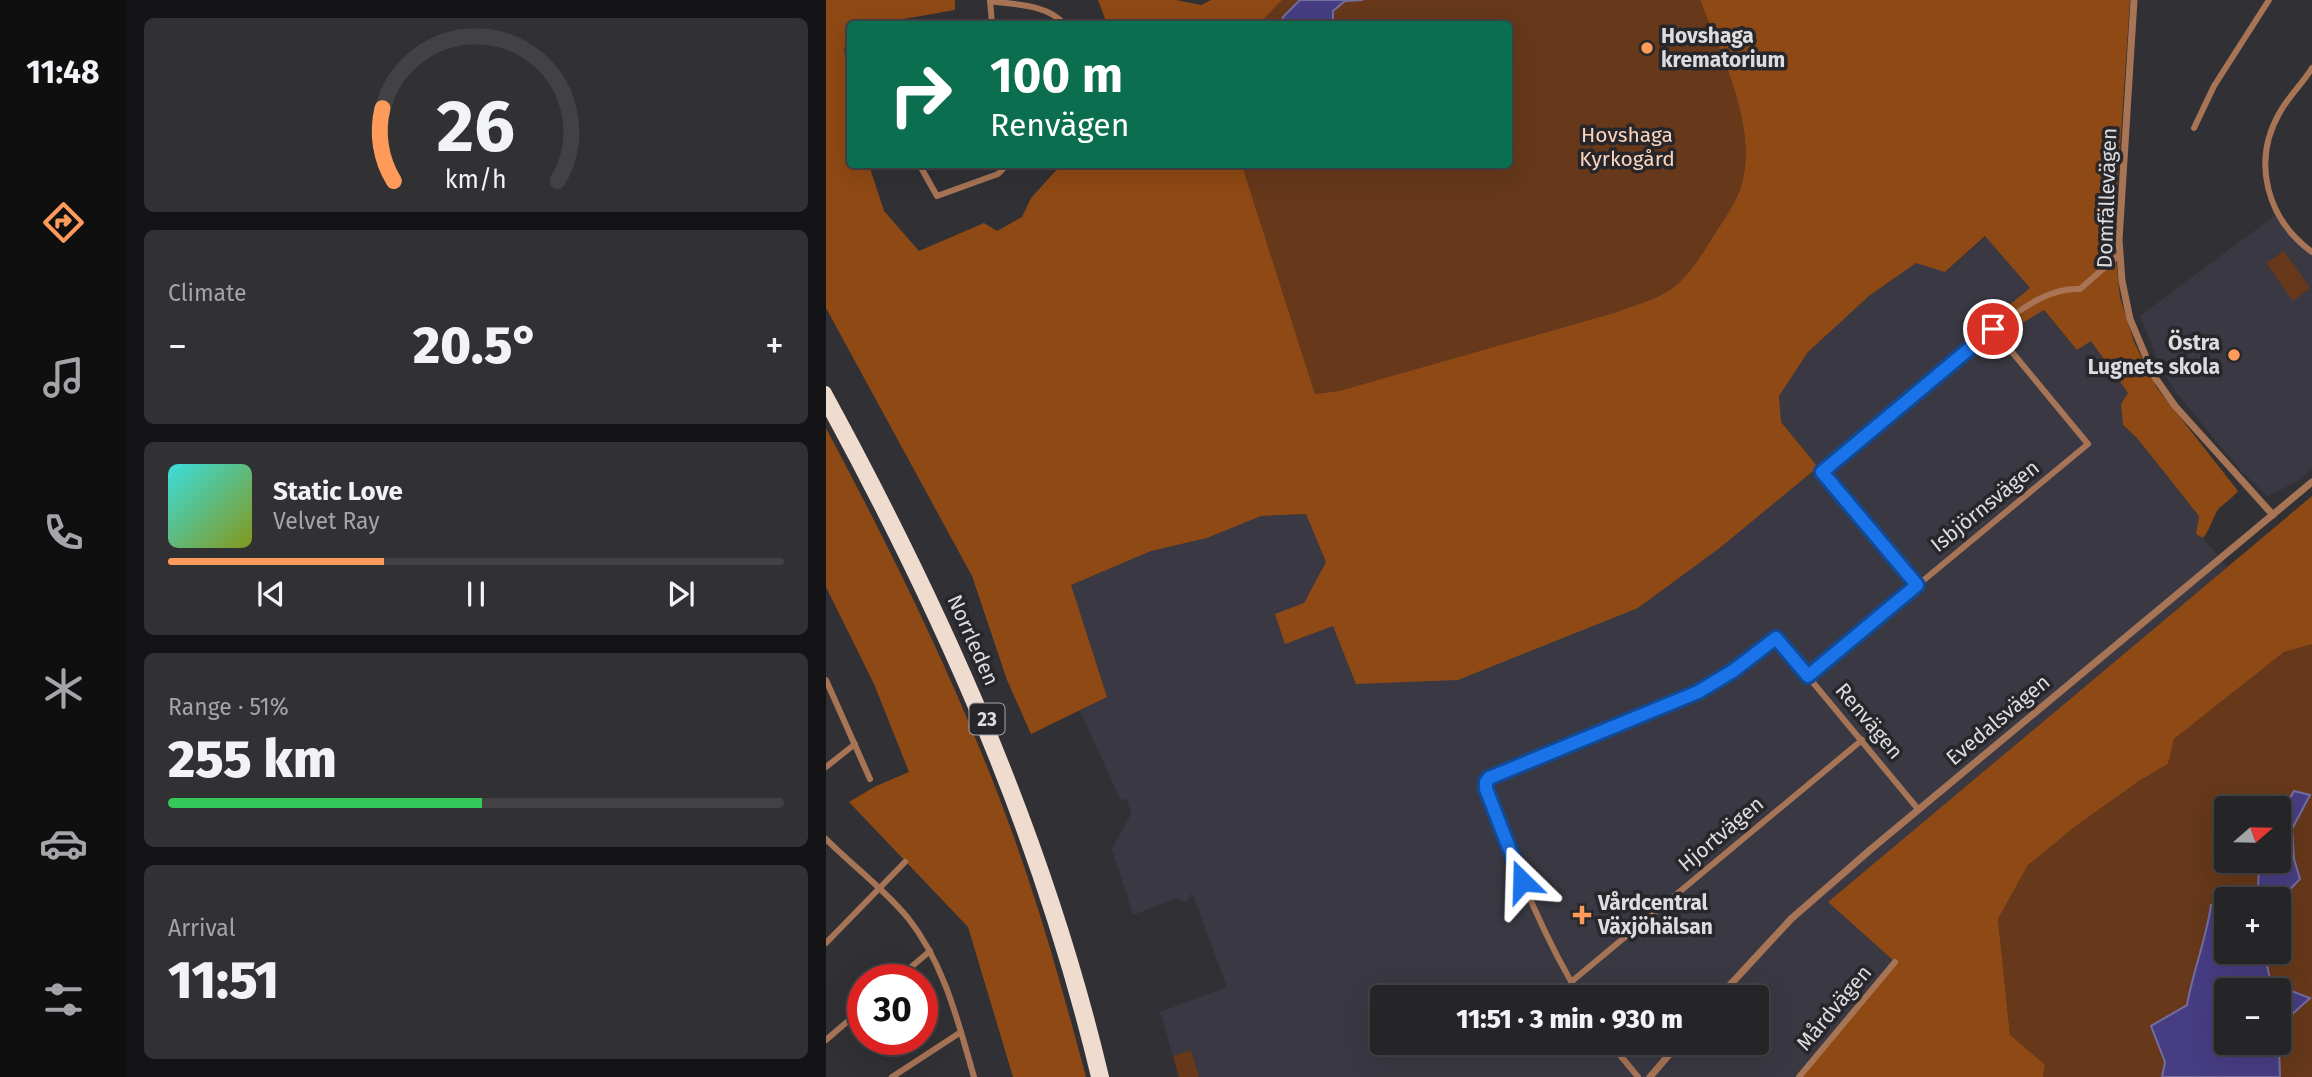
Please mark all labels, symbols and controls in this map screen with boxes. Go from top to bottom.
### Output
place label: Hovshaga krematorium [1661,23,1785,73]
marker: Hovshaga krematorium [1639,40,1655,56]
text: 100 m [990,46,1123,105]
icon: right [875,49,966,140]
text: 11:48 [26,53,100,91]
text: 26 [437,83,515,170]
text: Renvägen [990,106,1130,144]
park label: Hovshaga Kyrkogård [1579,122,1675,172]
street label: Domfällevägen [2092,127,2122,269]
text: km/h [445,165,507,195]
icon: directions [39,198,88,247]
text: Climate [168,279,247,307]
pin [1963,299,2023,359]
icon: arrive [1974,310,2012,348]
text: 20.5° [413,314,539,377]
text: − [168,323,187,369]
text: + [765,323,784,369]
place label: Östra Lugnets skola [2088,329,2220,380]
marker: Östra Lugnets skola [2226,347,2242,363]
icon: music [39,353,88,402]
street label: Isbjörnsvägen [1926,454,2044,558]
text: Static Love [273,476,403,507]
text: Velvet Ray [273,507,380,535]
icon: phone [39,508,88,557]
icon: previous [252,575,290,613]
icon: pause [457,575,495,613]
icon: next [662,575,700,613]
street label: Norrleden [941,591,1005,689]
icon: climate [39,664,88,713]
street label: Evedalsvägen [1941,669,2055,771]
street label: Renvägen [1830,678,1908,764]
text: Range · 51% [168,693,289,721]
road number: 23 [970,704,1004,734]
text: 255 km [168,728,337,791]
street label: Hjortvägen [1673,791,1769,877]
north arrow [2214,796,2291,873]
map controls [2214,796,2291,1055]
icon: car [39,819,88,868]
position arrow [1485,844,1559,918]
button: + [2214,887,2291,964]
place label: Vårdcentral Växjöhälsan [1597,890,1713,940]
marker: Vårdcentral Växjöhälsan [1572,905,1592,925]
text: Arrival [168,914,235,942]
text: 11:51 [168,949,279,1012]
street label: Mårdvägen [1791,960,1877,1056]
speed limit sign: 30 [847,964,938,1055]
icon: filters [39,975,88,1024]
button: − [2214,978,2291,1055]
text: 11:51 · 3 min · 930 m [1456,1004,1683,1035]

